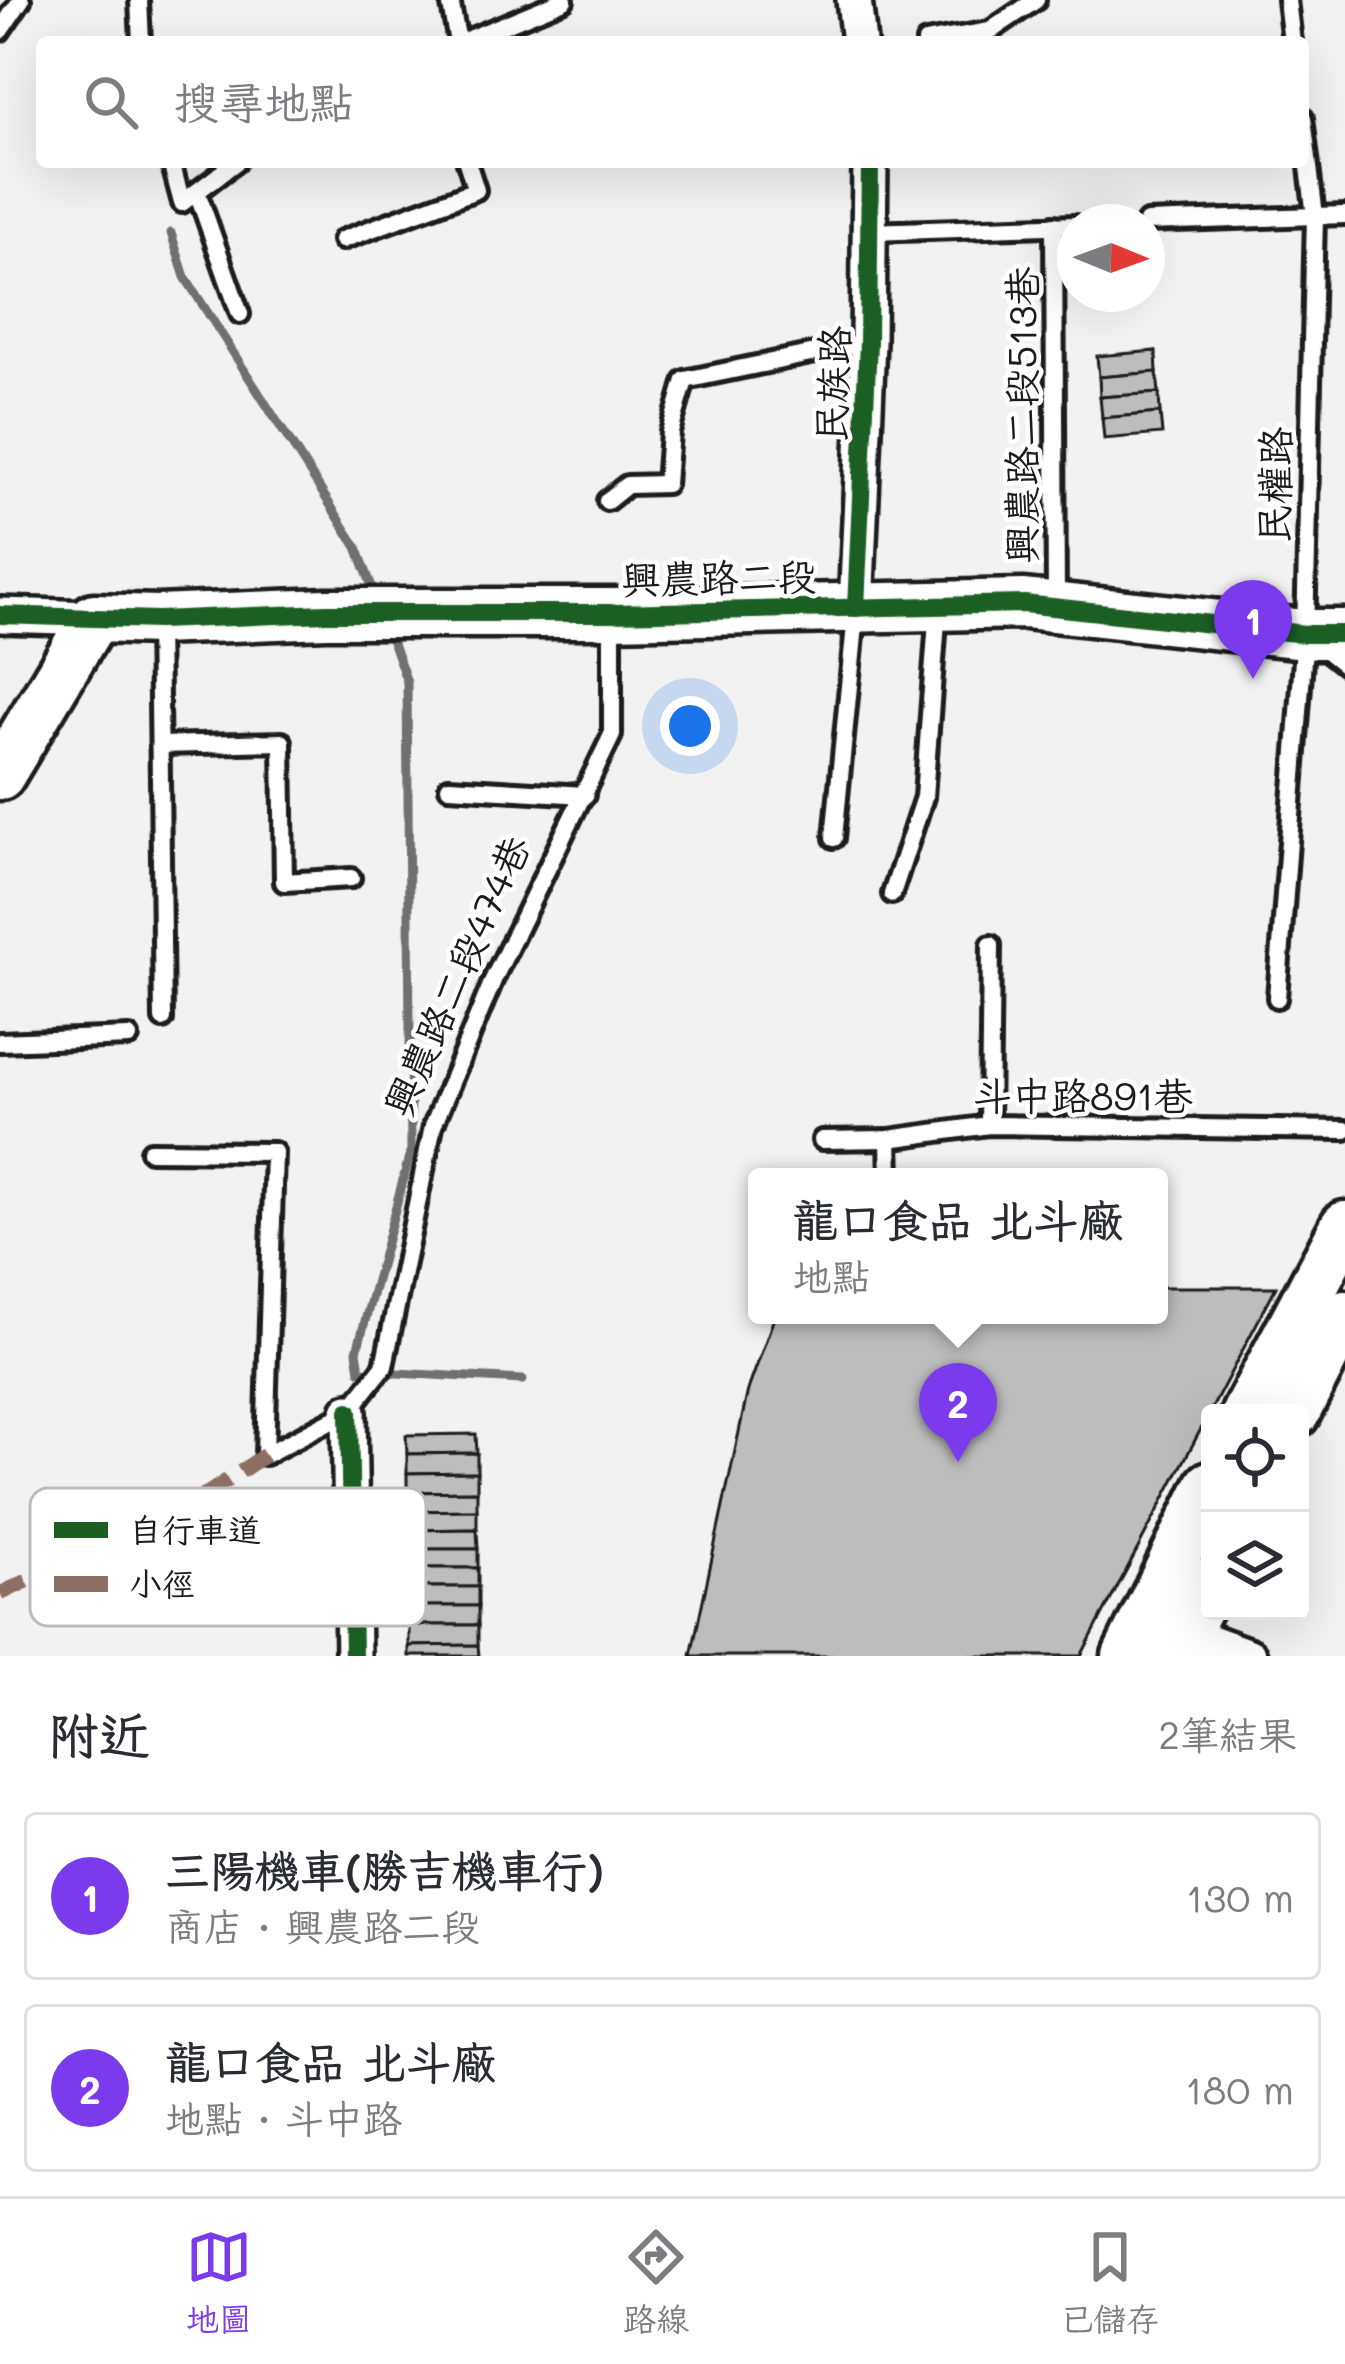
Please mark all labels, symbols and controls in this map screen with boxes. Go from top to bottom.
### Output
search box [36,36,1309,168]
icon: search [78,69,144,135]
text: 搜尋地點 [174,72,354,130]
north arrow [1057,204,1165,312]
street label: 興農路二段513巷 [995,266,1046,564]
street label: 民族路 [804,325,859,443]
street label: 民權路 [1247,426,1300,544]
street label: 興農路二段 [621,549,817,604]
pin: 1 [1214,580,1292,679]
your location [660,696,720,756]
street label: 興農路二段474巷 [371,827,540,1123]
street label: 斗中路891巷 [973,1069,1193,1120]
popup [748,1168,1168,1324]
text: 龍口食品 北斗廠 [792,1190,1124,1248]
text: 地點 [792,1250,870,1301]
pin: 2 [919,1363,997,1462]
map controls [1201,1404,1309,1620]
button: locate [1201,1404,1309,1512]
legend [30,1488,426,1626]
text: 自行車道 [129,1507,261,1550]
button: layers [1201,1512,1309,1620]
text: 小徑 [129,1561,195,1604]
text: 附近 [48,1700,150,1767]
text: 2筆結果 [1158,1708,1297,1759]
text: 三陽機車(勝吉機車行) [165,1840,604,1898]
text: 1 [81,1871,99,1922]
text: 130 m [1186,1871,1294,1922]
text: 商店 · 興農路二段 [165,1900,480,1951]
text: 龍口食品 北斗廠 [165,2032,496,2090]
text: 2 [79,2063,101,2114]
text: 180 m [1185,2063,1294,2114]
text: 地點 · 斗中路 [165,2092,402,2143]
tab: 地圖 [186,2224,252,2340]
tab: 路線 [623,2224,689,2340]
tab: 已儲存 [1060,2224,1159,2340]

